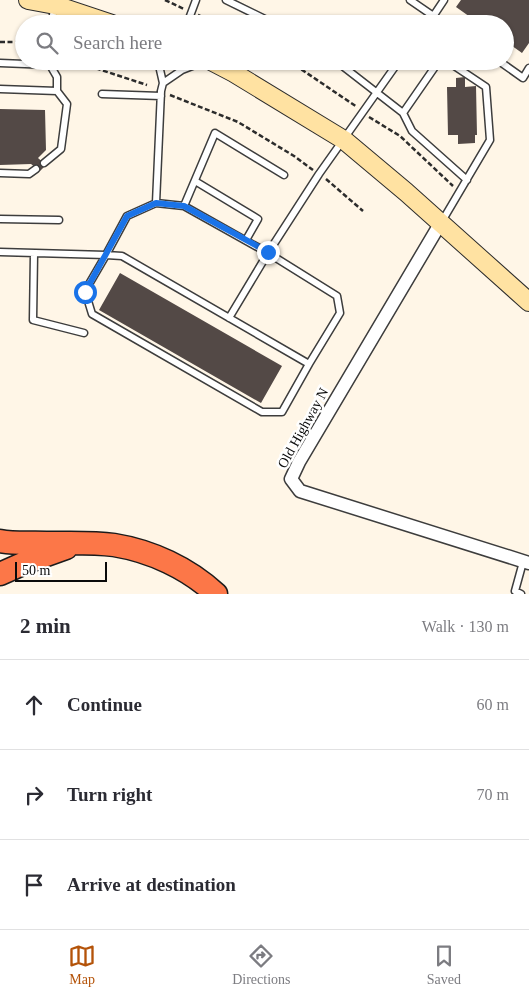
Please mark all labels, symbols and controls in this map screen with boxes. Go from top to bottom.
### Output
search box [15,15,514,70]
icon: search [33,29,61,57]
text: Search here [73,32,162,53]
route end [257,241,280,264]
route start [74,281,97,304]
street label: Old Highway N [275,385,331,471]
scale bar [15,559,108,582]
text: 50 m [22,563,50,578]
text: 2 min [20,614,71,638]
text: Walk · 130 m [422,618,509,635]
icon: ahead [20,691,48,719]
text: Continue [67,694,142,715]
text: 60 m [477,696,509,713]
icon: right [20,781,48,809]
text: Turn right [67,784,152,805]
text: 70 m [477,786,509,803]
icon: arrive [20,871,48,899]
text: Arrive at destination [67,874,236,895]
tab: Map [68,942,96,988]
tab: Directions [232,942,291,988]
tab: Saved [427,942,461,988]

